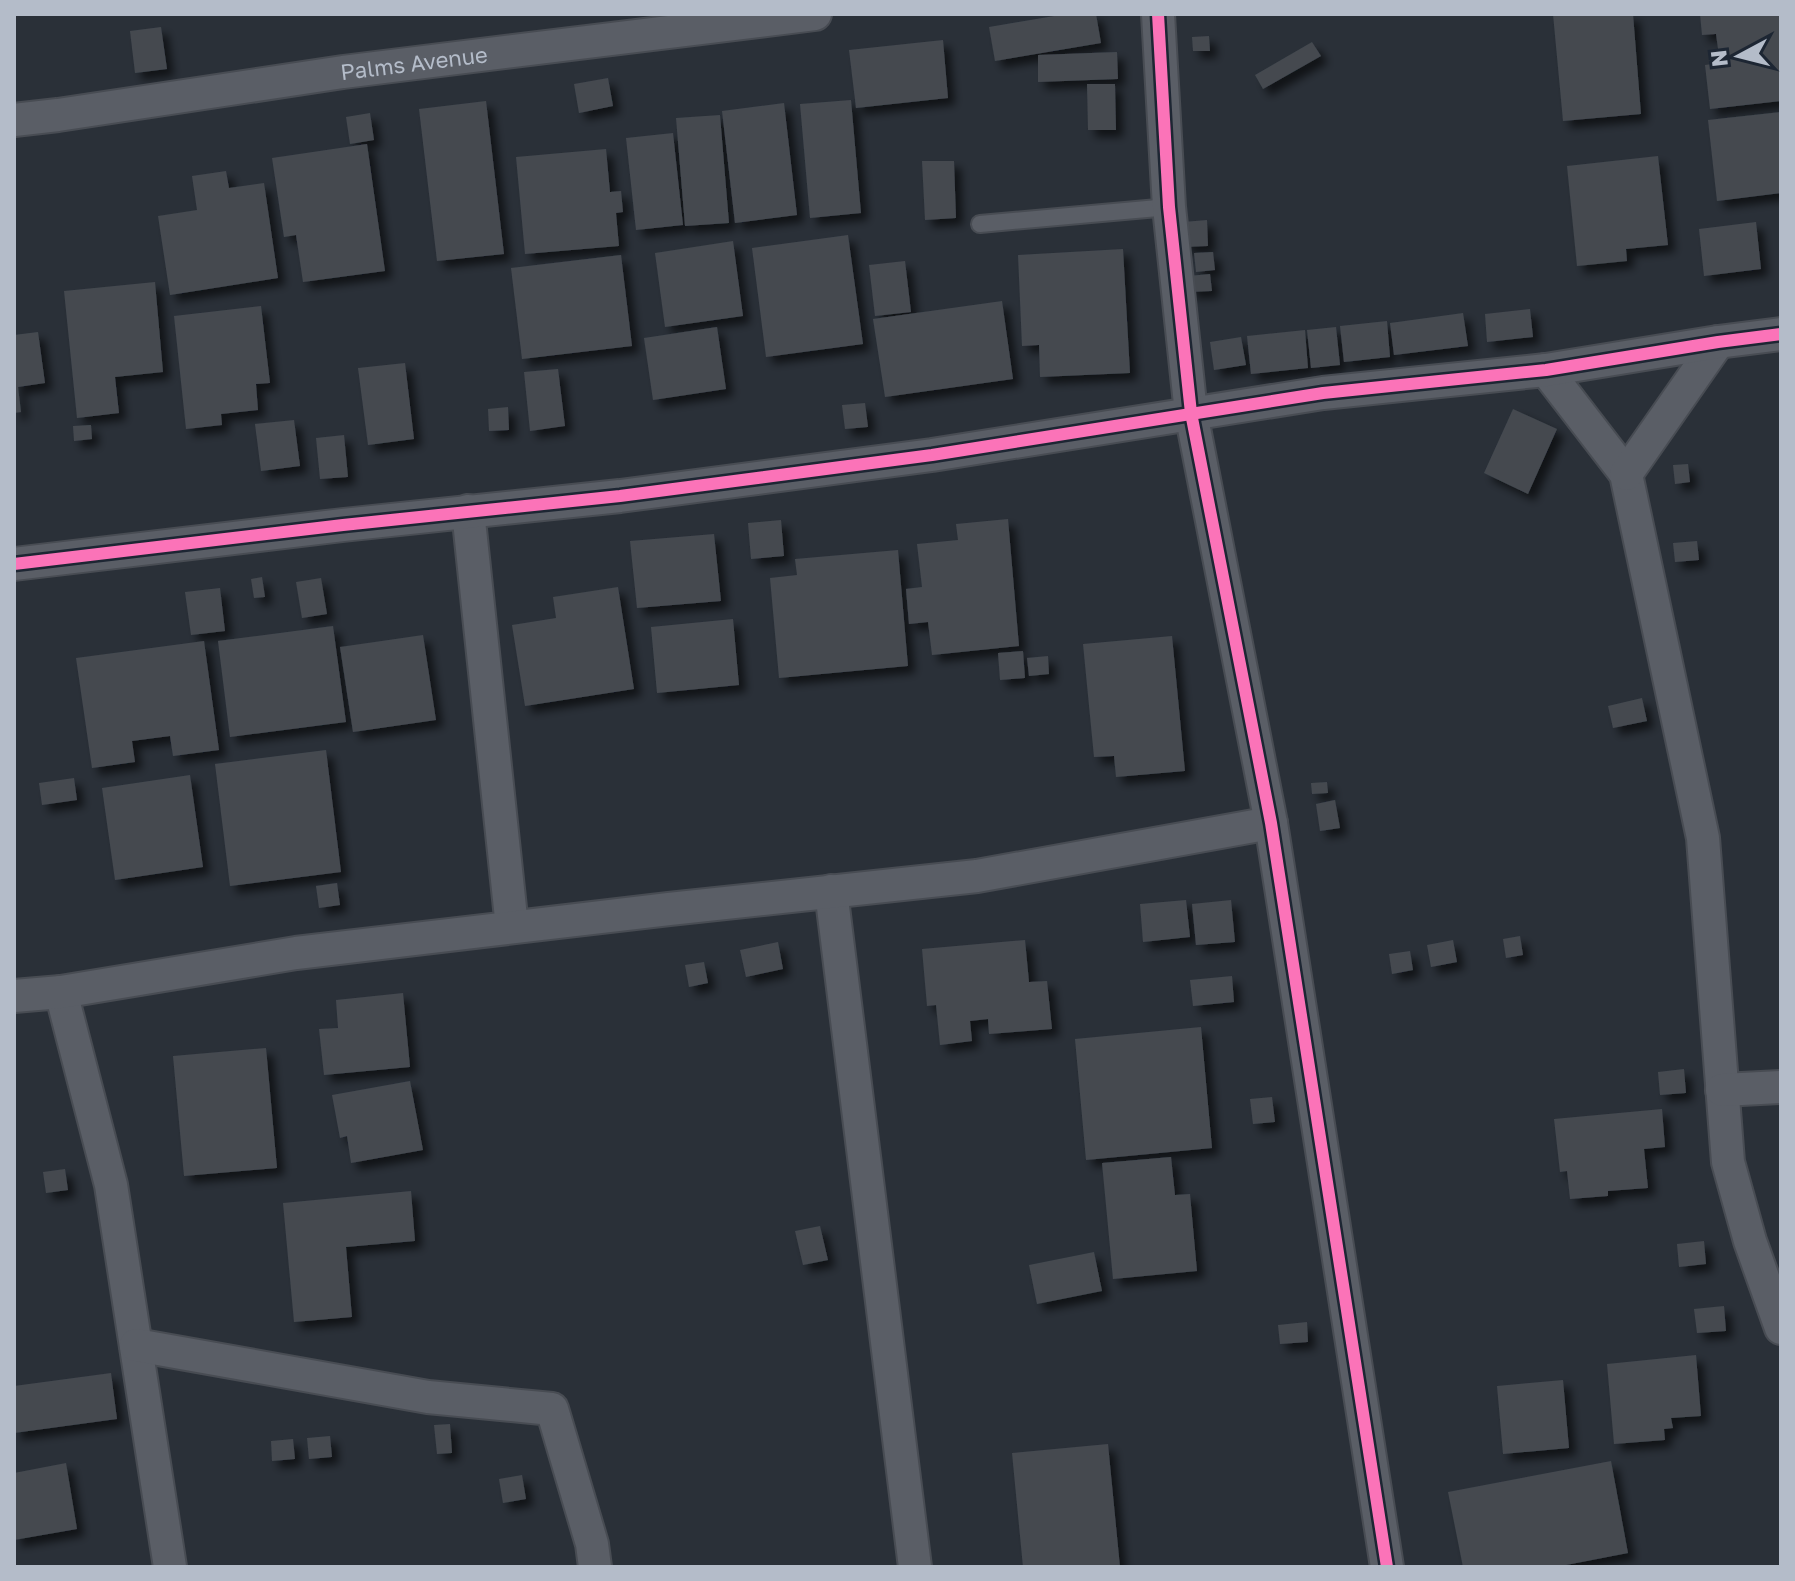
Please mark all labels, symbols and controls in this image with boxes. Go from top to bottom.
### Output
north arrow [1699,16,1779,96]
street label: Palms Avenue [339,40,489,85]
text: N [1704,49,1733,68]

